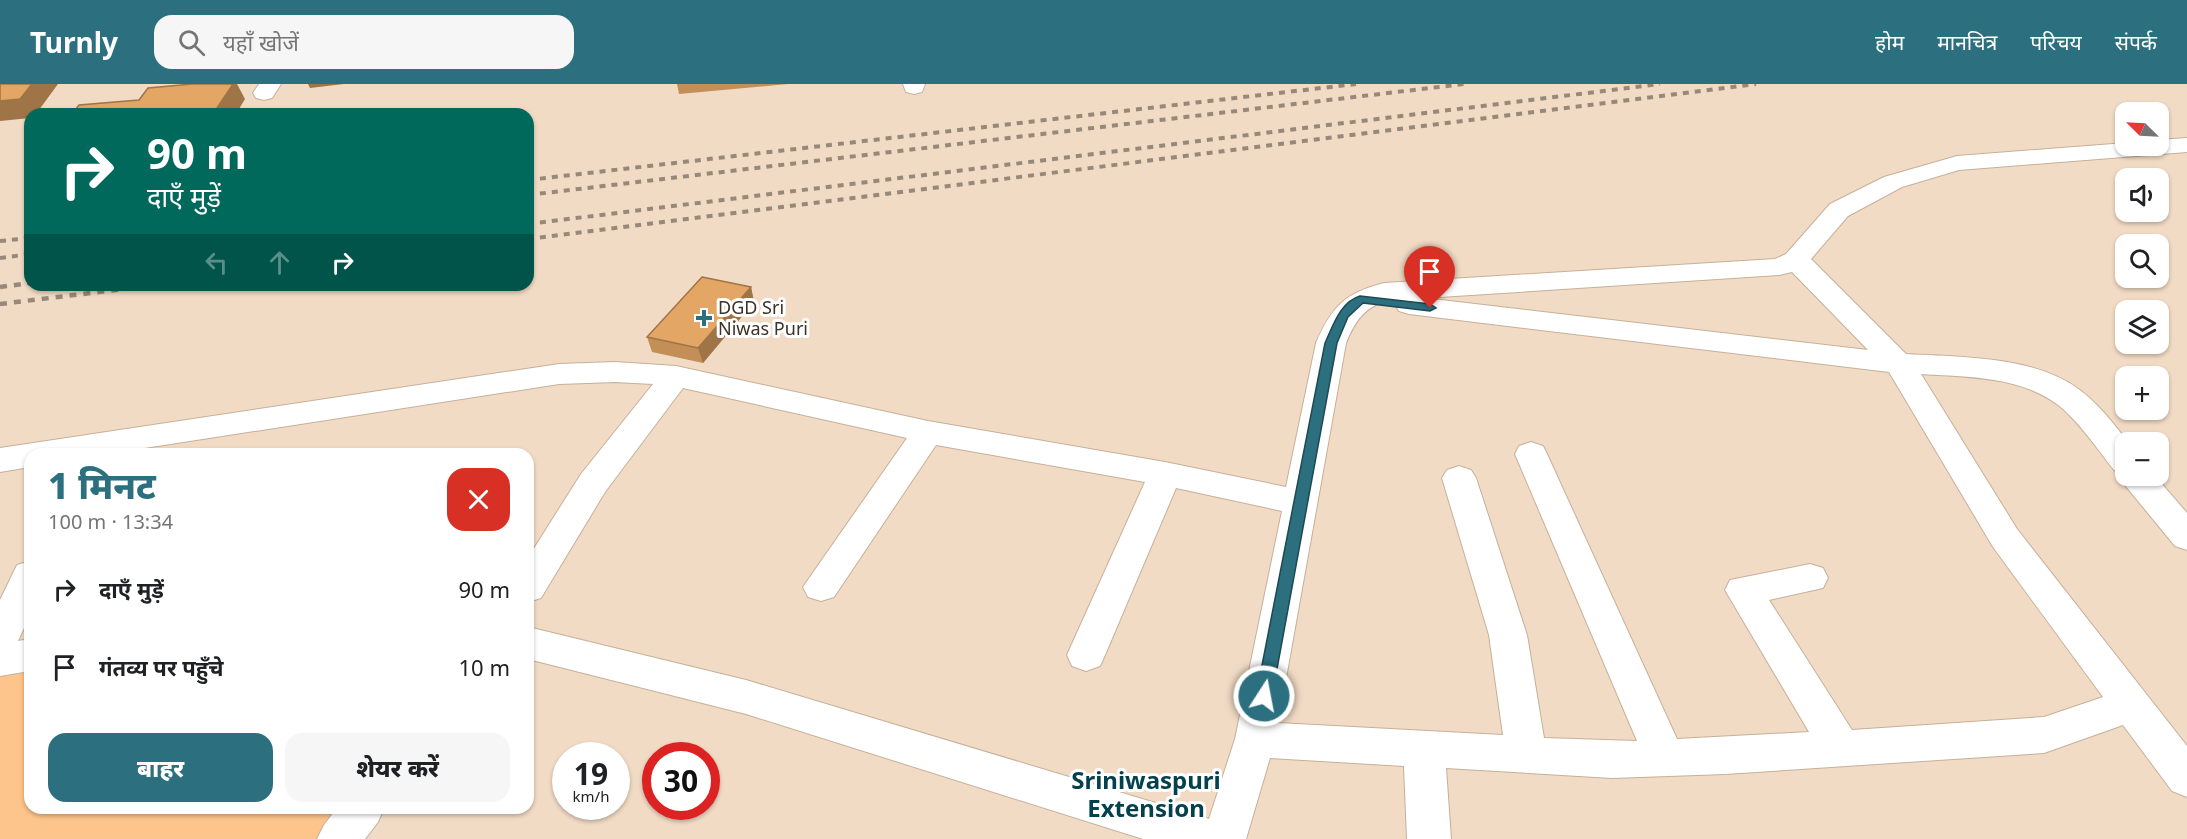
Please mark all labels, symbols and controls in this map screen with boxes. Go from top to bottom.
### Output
search box [154,15,574,69]
text: Turnly [30,23,118,61]
icon: search [175,26,208,59]
text: यहाँ खोजें [223,27,299,57]
text: होम [1875,28,1904,56]
text: मानचित्र [1937,28,1997,56]
text: परिचय [2030,28,2082,56]
text: संपर्क [2115,28,2157,56]
north arrow [2115,102,2169,156]
map controls [2115,102,2169,486]
text: 90 m [147,124,247,181]
icon: right [48,132,126,210]
button: sound [2115,168,2169,222]
text: दाएँ मुड़ें [147,178,221,215]
button: search [2115,234,2169,288]
icon: left [200,246,233,279]
icon: ahead [263,246,296,279]
icon: right [326,246,359,279]
pin [1404,246,1455,308]
icon: arrive [1413,255,1446,288]
place label: DGD Sri Niwas Puri [718,295,808,340]
button: layers [2115,300,2169,354]
marker: DGD Sri Niwas Puri [695,309,713,327]
button: + [2115,366,2169,420]
button: − [2115,432,2169,486]
text: 1 मिनट [48,461,156,510]
button: close [447,468,510,531]
text: 100 m · 13:34 [48,508,173,535]
icon: right [48,573,81,606]
text: दाएँ मुड़ें [99,574,164,604]
text: 90 m [459,574,510,604]
icon: arrive [48,651,81,684]
text: गंतव्य पर पहुँचे [99,652,224,682]
text: 10 m [459,652,510,682]
position arrow [1232,664,1296,728]
button: बाहर [48,733,273,802]
button: शेयर करें [285,733,510,802]
speed limit sign: 30 [642,742,720,820]
text: 19 [574,753,608,794]
district label: Sriniwaspuri Extension [1071,763,1221,824]
text: km/h [573,786,609,806]

